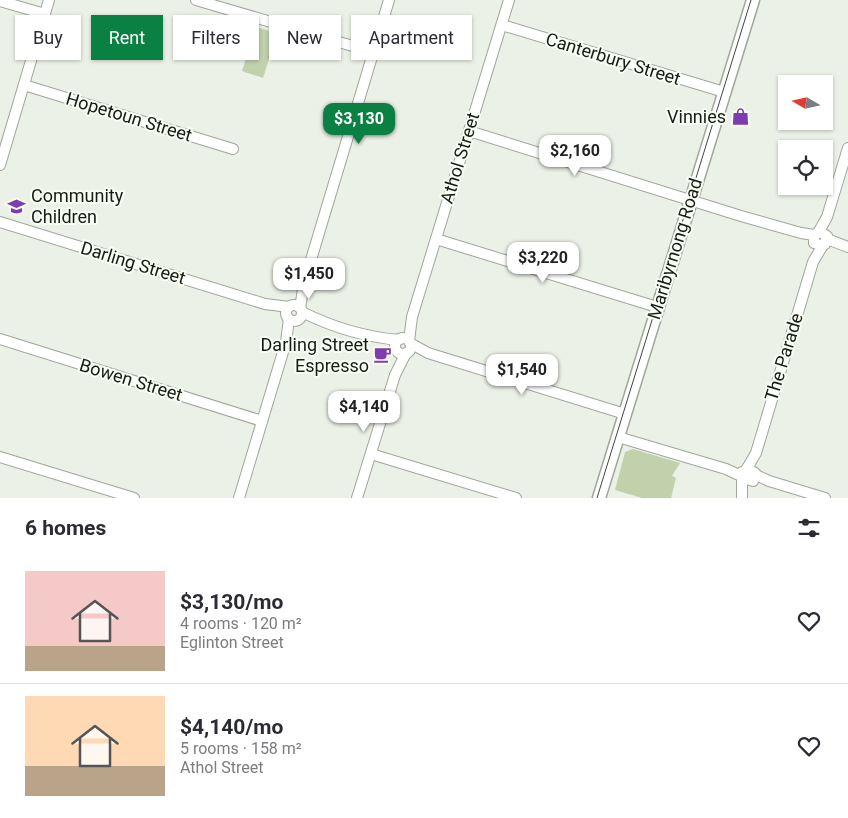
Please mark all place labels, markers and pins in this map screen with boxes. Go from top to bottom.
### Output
pin: $3,130 [318,102,400,145]
place label: Vinnies [667,106,726,127]
shop icon: Vinnies [730,107,750,127]
pin: $2,160 [534,134,616,177]
place label: Community Children [31,185,124,227]
school or university icon: Community Children [7,196,27,216]
pin: $3,220 [502,242,584,284]
pin: $1,450 [268,258,350,300]
place label: Darling Street Espresso [261,334,369,376]
cafe icon: Darling Street Espresso [373,345,393,365]
pin: $1,540 [481,354,563,396]
pin: $4,140 [323,390,405,433]

